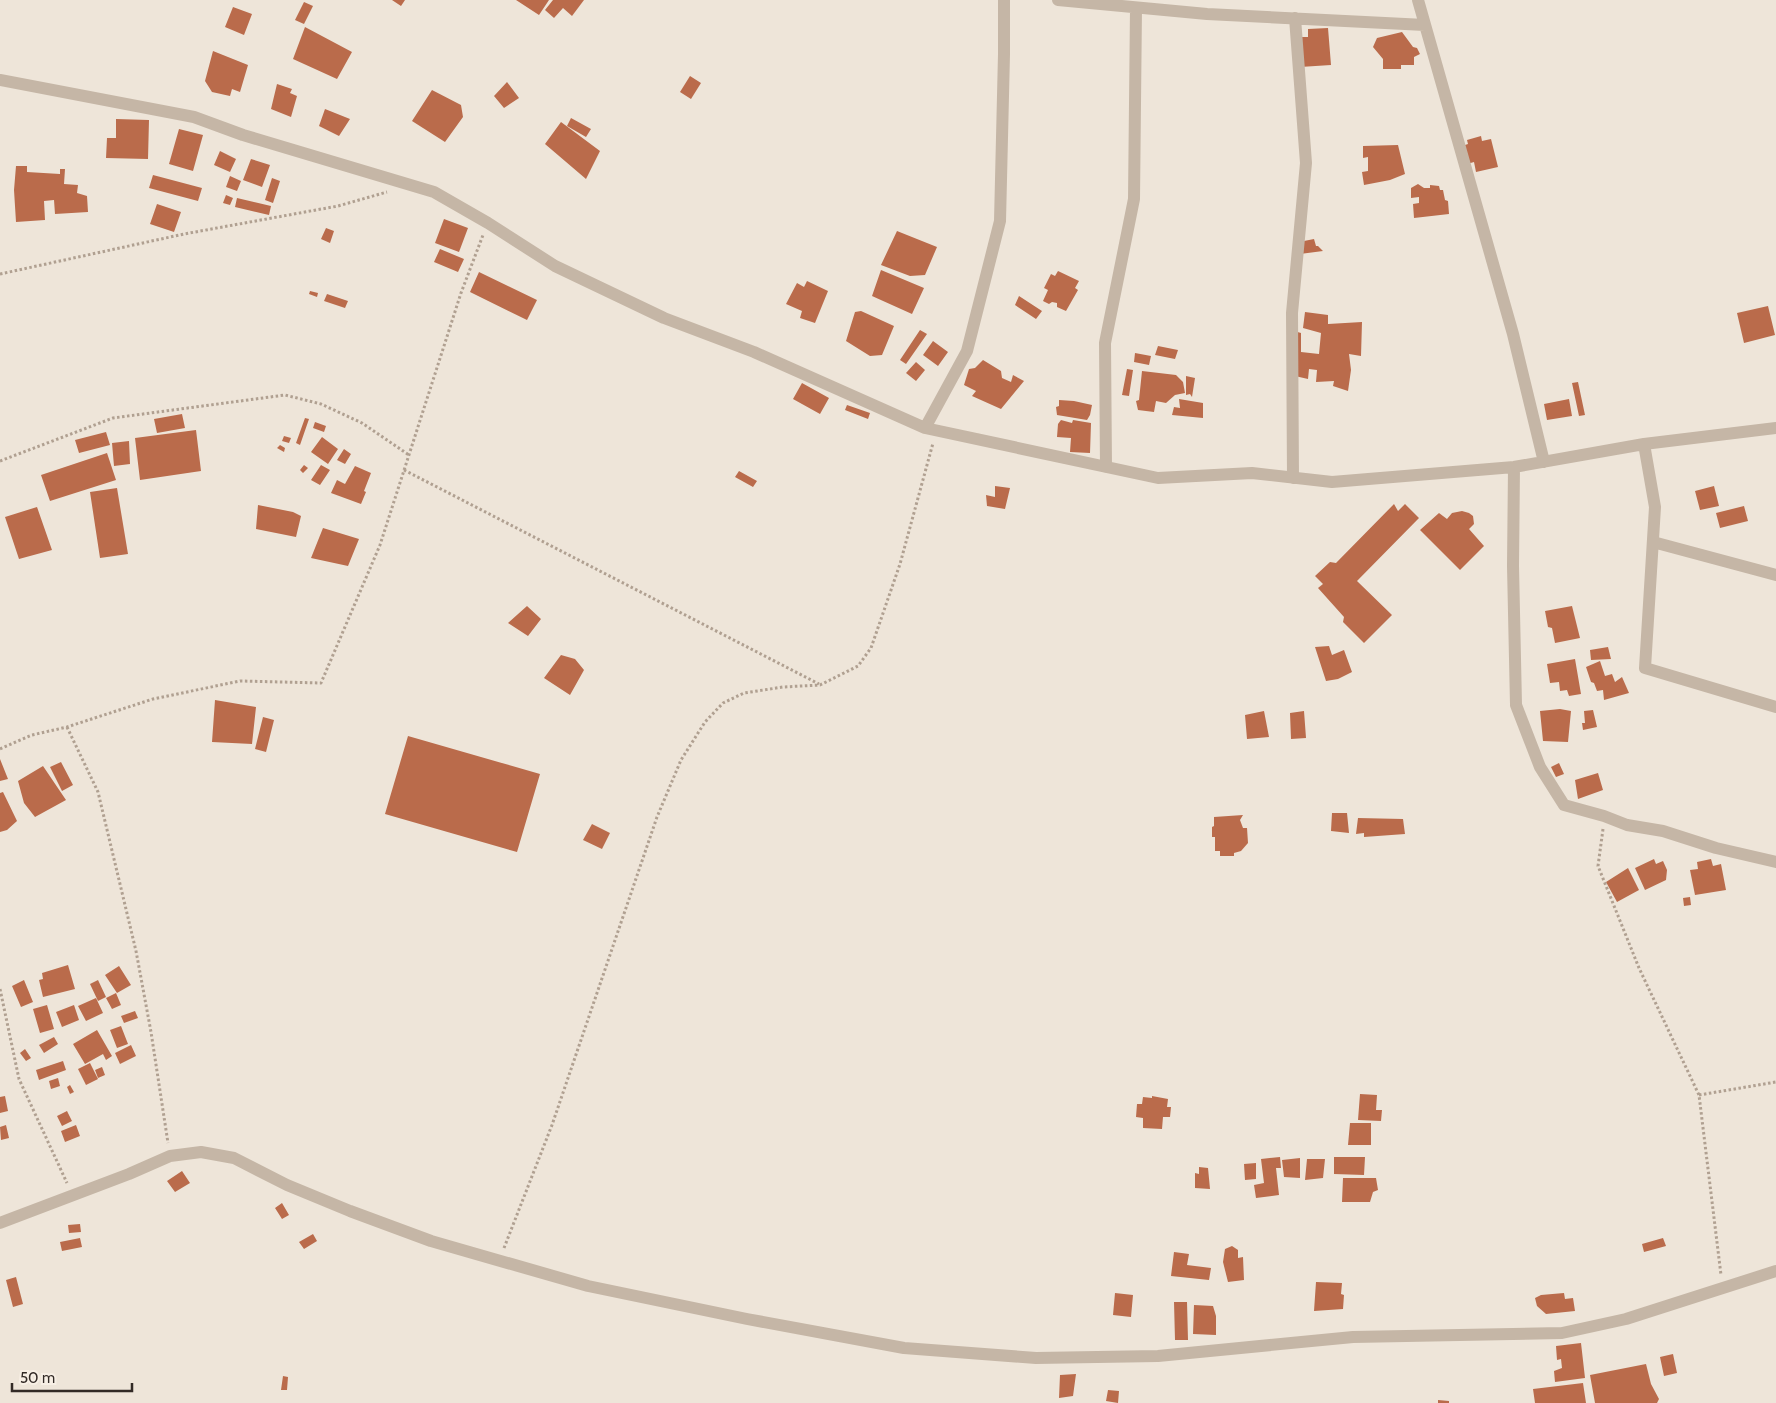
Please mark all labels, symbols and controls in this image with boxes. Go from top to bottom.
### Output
scale bar [12,1360,132,1392]
text: 50 m [20,1369,55,1387]

